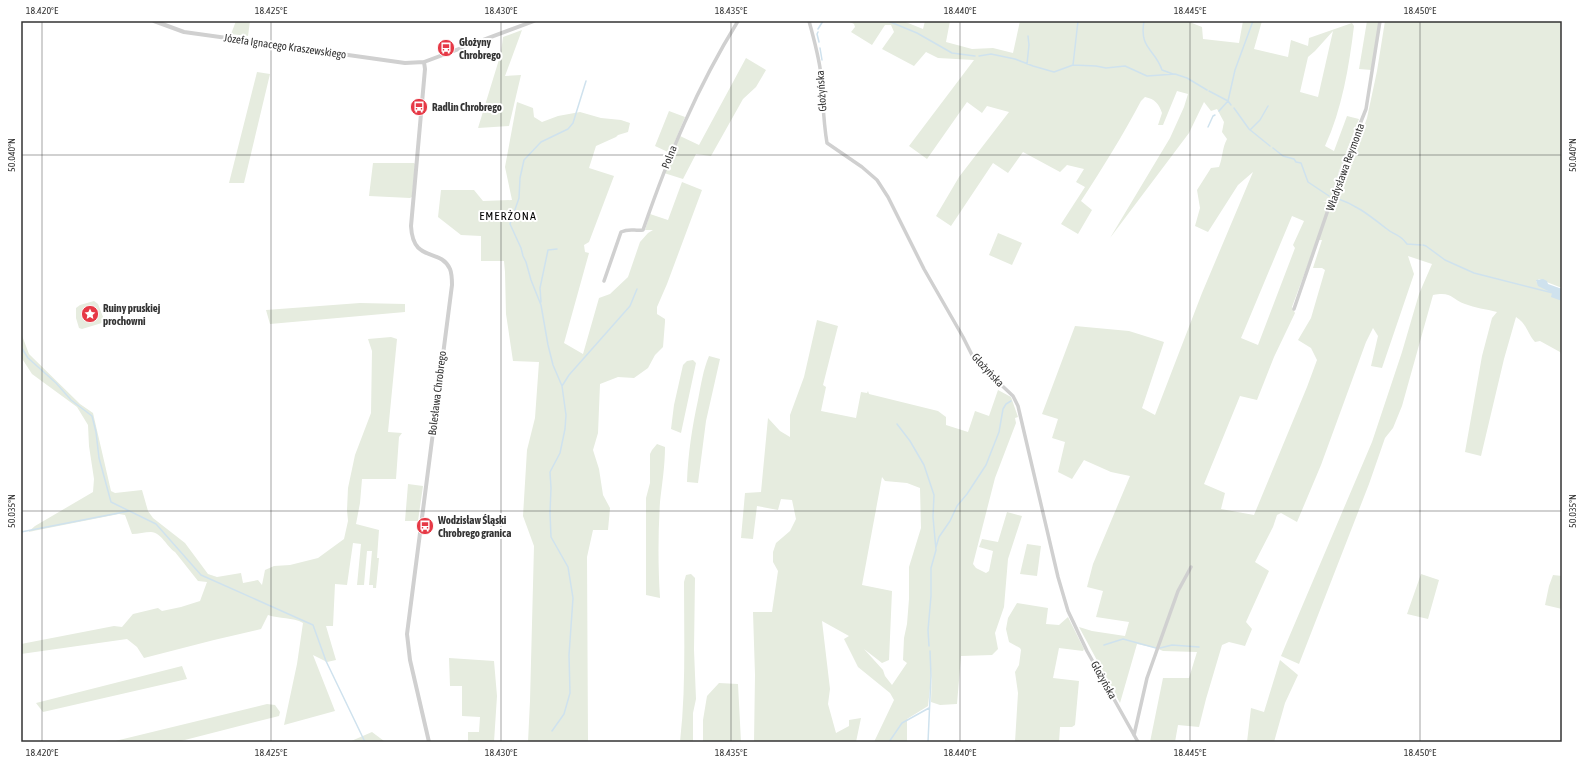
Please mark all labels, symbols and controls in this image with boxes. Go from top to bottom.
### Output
text: 18.420°E [26,5,59,16]
text: 18.425°E [255,5,288,16]
text: 18.430°E [485,5,518,16]
text: 18.435°E [715,5,748,16]
text: 18.440°E [944,5,977,16]
text: 18.445°E [1174,5,1207,16]
text: 18.450°E [1404,5,1437,16]
street label: Józefa Ignacego Kraszewskiego [223,31,347,61]
place label: Głożyny Chrobrego [459,36,501,61]
bus stop icon: Głożyny Chrobrego [436,38,456,58]
street label: Głożyńska [814,70,828,112]
bus stop icon: Radlin Chrobrego [409,97,429,117]
place label: Radlin Chrobrego [432,101,502,113]
street label: Władysława Reymonta [1324,122,1366,212]
text: 50.040°N [6,138,17,172]
text: 50.040°N [1567,138,1578,172]
street label: Polna [659,144,679,170]
district label: EMERŻONA [479,209,537,223]
place label: Ruiny pruskiej prochowni [103,302,161,327]
place icon: Ruiny pruskiej prochowni [80,304,100,324]
street label: Bolesława Chrobrego [426,350,448,436]
street label: Głożyńska [970,351,1006,389]
text: 50.035°N [6,494,17,528]
text: 50.035°N [1567,494,1578,528]
place label: Wodzisław Śląski Chrobrego granica [437,514,511,539]
bus stop icon: Wodzisław Śląski Chrobrego granica [415,516,435,536]
street label: Głożyńska [1089,659,1119,701]
text: 18.420°E [26,747,59,758]
text: 18.425°E [255,747,288,758]
text: 18.430°E [485,747,518,758]
text: 18.435°E [715,747,748,758]
text: 18.440°E [944,747,977,758]
text: 18.445°E [1174,747,1207,758]
text: 18.450°E [1404,747,1437,758]

